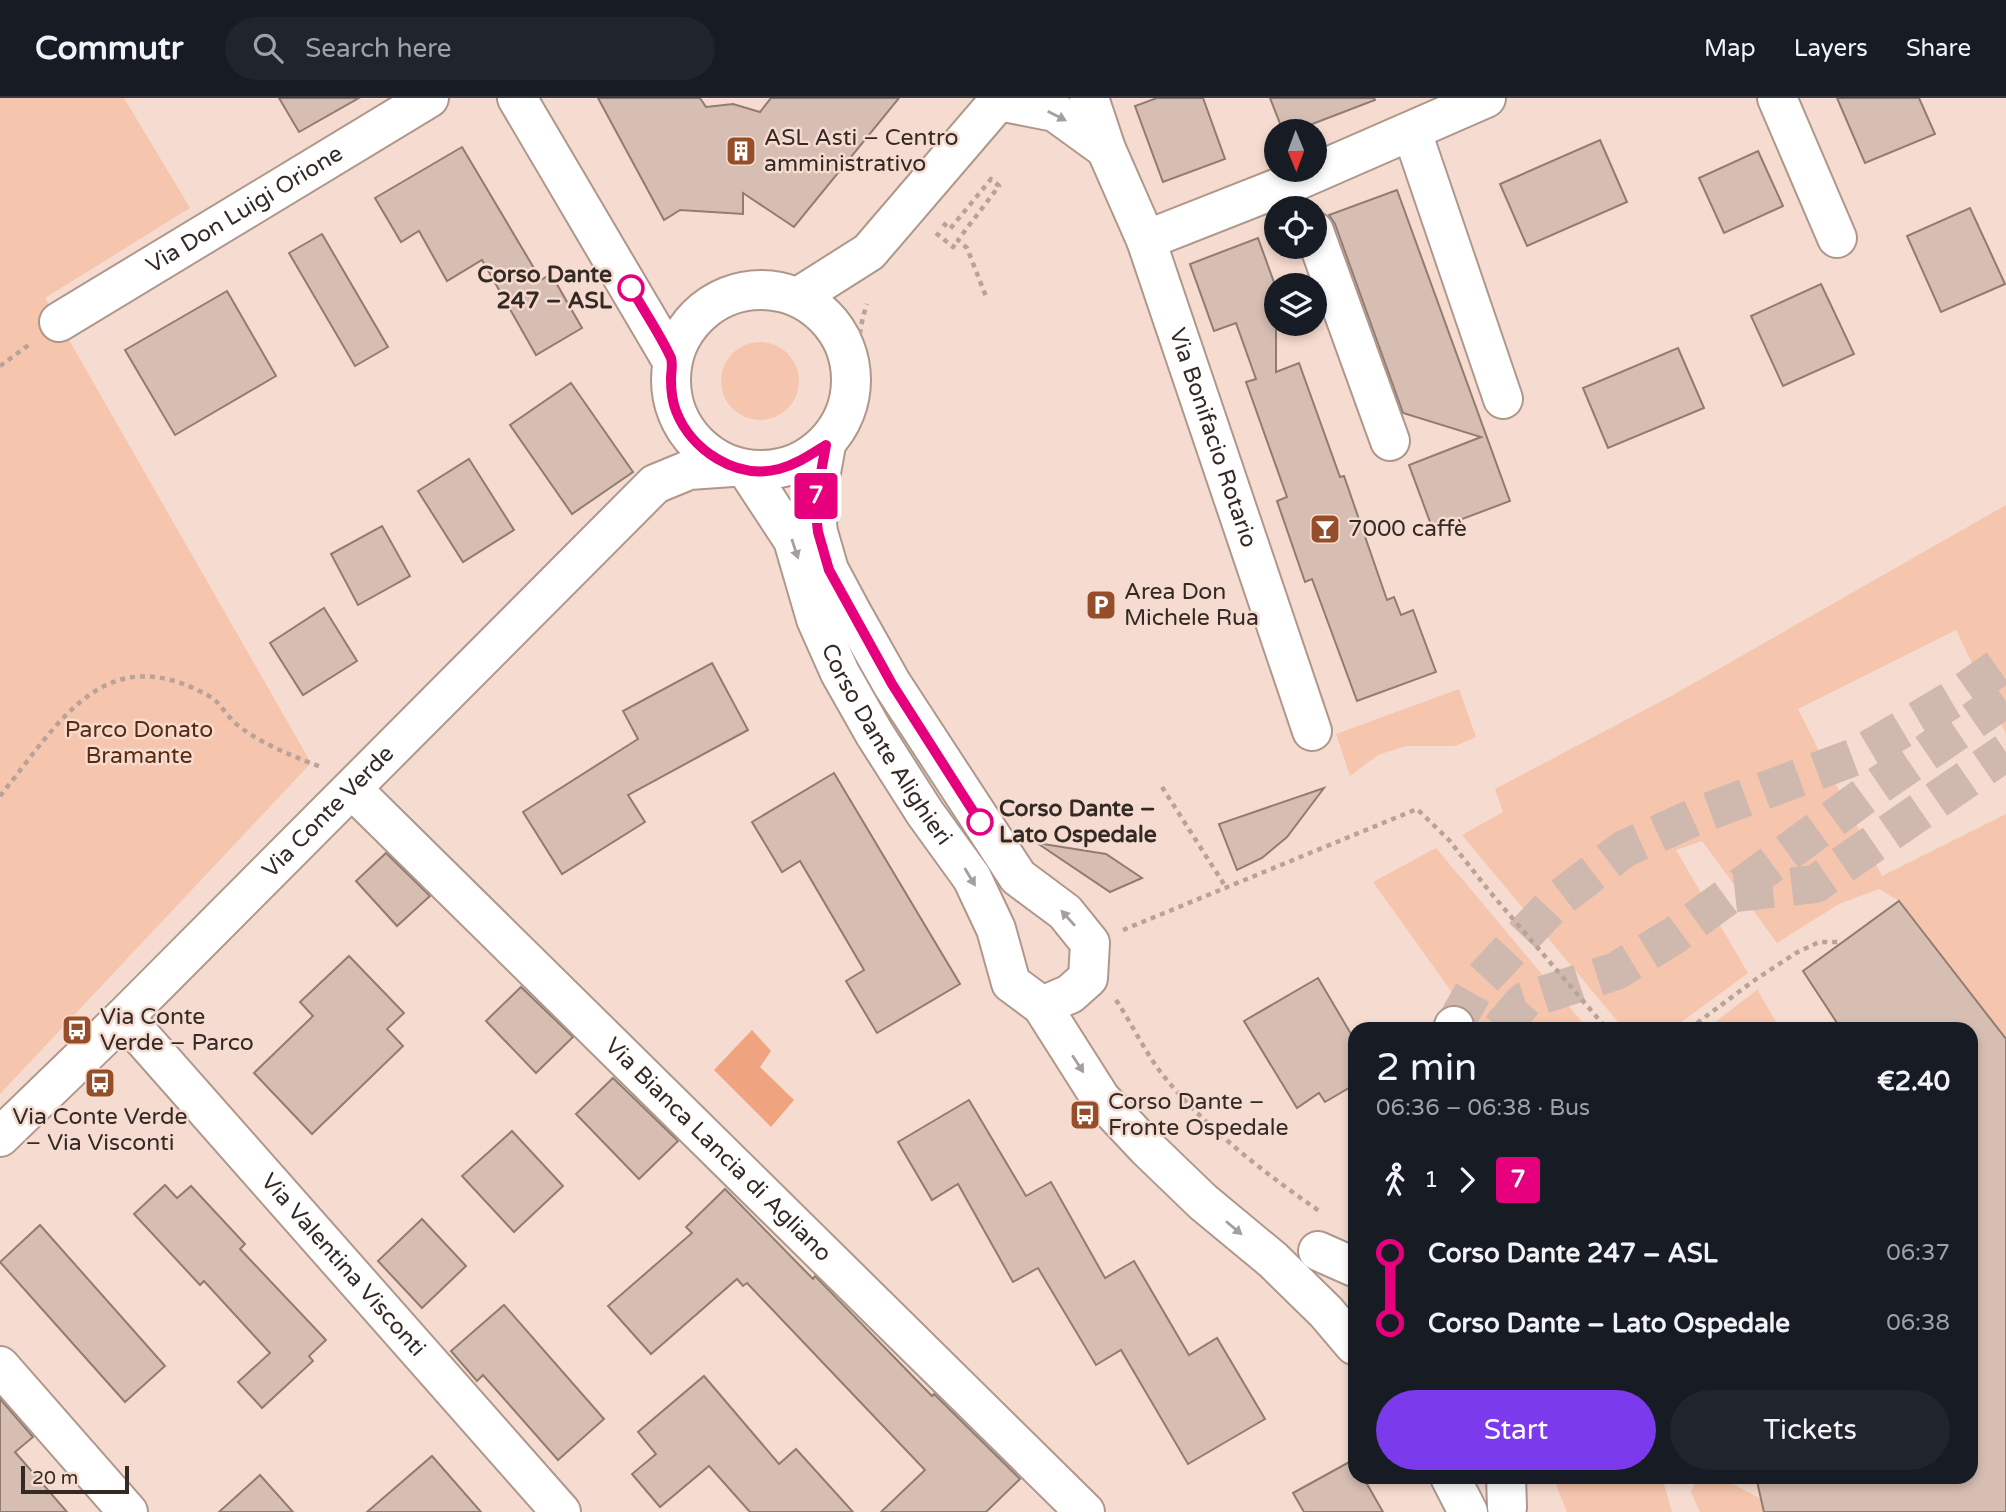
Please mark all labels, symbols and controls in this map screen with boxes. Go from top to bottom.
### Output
search box [225,17,715,80]
text: Commutr [35,29,183,68]
icon: search [249,29,287,67]
text: Search here [305,33,451,64]
text: Map [1704,34,1756,63]
text: Layers [1794,34,1868,63]
text: Share [1906,34,1971,63]
one-way arrow [1047,110,1067,121]
north arrow [1264,119,1326,182]
map controls [1264,119,1327,336]
place label: ASL Asti – Centro amministrativo [764,124,958,178]
building icon: ASL Asti – Centro amministrativo [724,134,758,168]
street label: Via Don Luigi Orione [141,140,348,280]
button: locate [1264,196,1327,259]
place label: Corso Dante 247 – ASL [477,261,613,315]
button: layers [1264,273,1327,336]
marker: Corso Dante 247 – ASL [618,275,644,301]
street label: Via Bonifacio Rotario [1163,324,1263,551]
line badge: 7 [793,473,839,519]
text: 7 [808,481,824,510]
bar icon: 7000 caffè [1308,512,1342,546]
place label: 7000 caffè [1348,515,1467,543]
one-way arrow [790,538,801,559]
place label: Area Don Michele Rua [1124,578,1259,632]
parking icon: Area Don Michele Rua [1084,588,1118,622]
street label: Corso Dante Alighieri [815,639,958,851]
park label: Parco Donato Bramante [65,716,213,770]
street label: Via Conte Verde [257,740,400,884]
place label: Corso Dante – Lato Ospedale [999,795,1157,849]
marker: Corso Dante – Lato Ospedale [967,809,993,835]
one-way arrow [963,867,976,887]
one-way arrow [1061,910,1077,927]
place label: Via Conte Verde – Parco [100,1003,254,1057]
bus stop icon: Via Conte Verde – Parco [60,1013,94,1047]
street label: Via Bianca Lancia di Agliano [599,1032,837,1268]
text: 2 min [1376,1045,1477,1091]
one-way arrow [1072,1054,1085,1074]
bus stop icon: Via Conte Verde – Via Visconti [83,1066,117,1100]
text: €2.40 [1877,1066,1950,1097]
place label: Corso Dante – Fronte Ospedale [1108,1088,1288,1142]
text: 06:36 – 06:38 · Bus [1376,1094,1590,1122]
bus stop icon: Corso Dante – Fronte Ospedale [1068,1098,1102,1132]
place label: Via Conte Verde – Via Visconti [12,1103,188,1157]
icon: walk [1376,1161,1414,1199]
icon: forward [1448,1161,1486,1199]
text: 7 [1510,1165,1526,1194]
text: 1 [1424,1166,1438,1194]
street label: Via Valentina Visconti [255,1168,431,1362]
one-way arrow [1226,1220,1243,1235]
text: Corso Dante 247 – ASL [1428,1238,1718,1269]
text: 06:37 [1886,1239,1950,1267]
text: Corso Dante – Lato Ospedale [1428,1308,1790,1339]
text: 06:38 [1886,1309,1950,1337]
button: Start [1376,1390,1656,1470]
button: Tickets [1670,1390,1950,1470]
scale bar [21,1463,130,1495]
text: 20 m [32,1467,78,1489]

